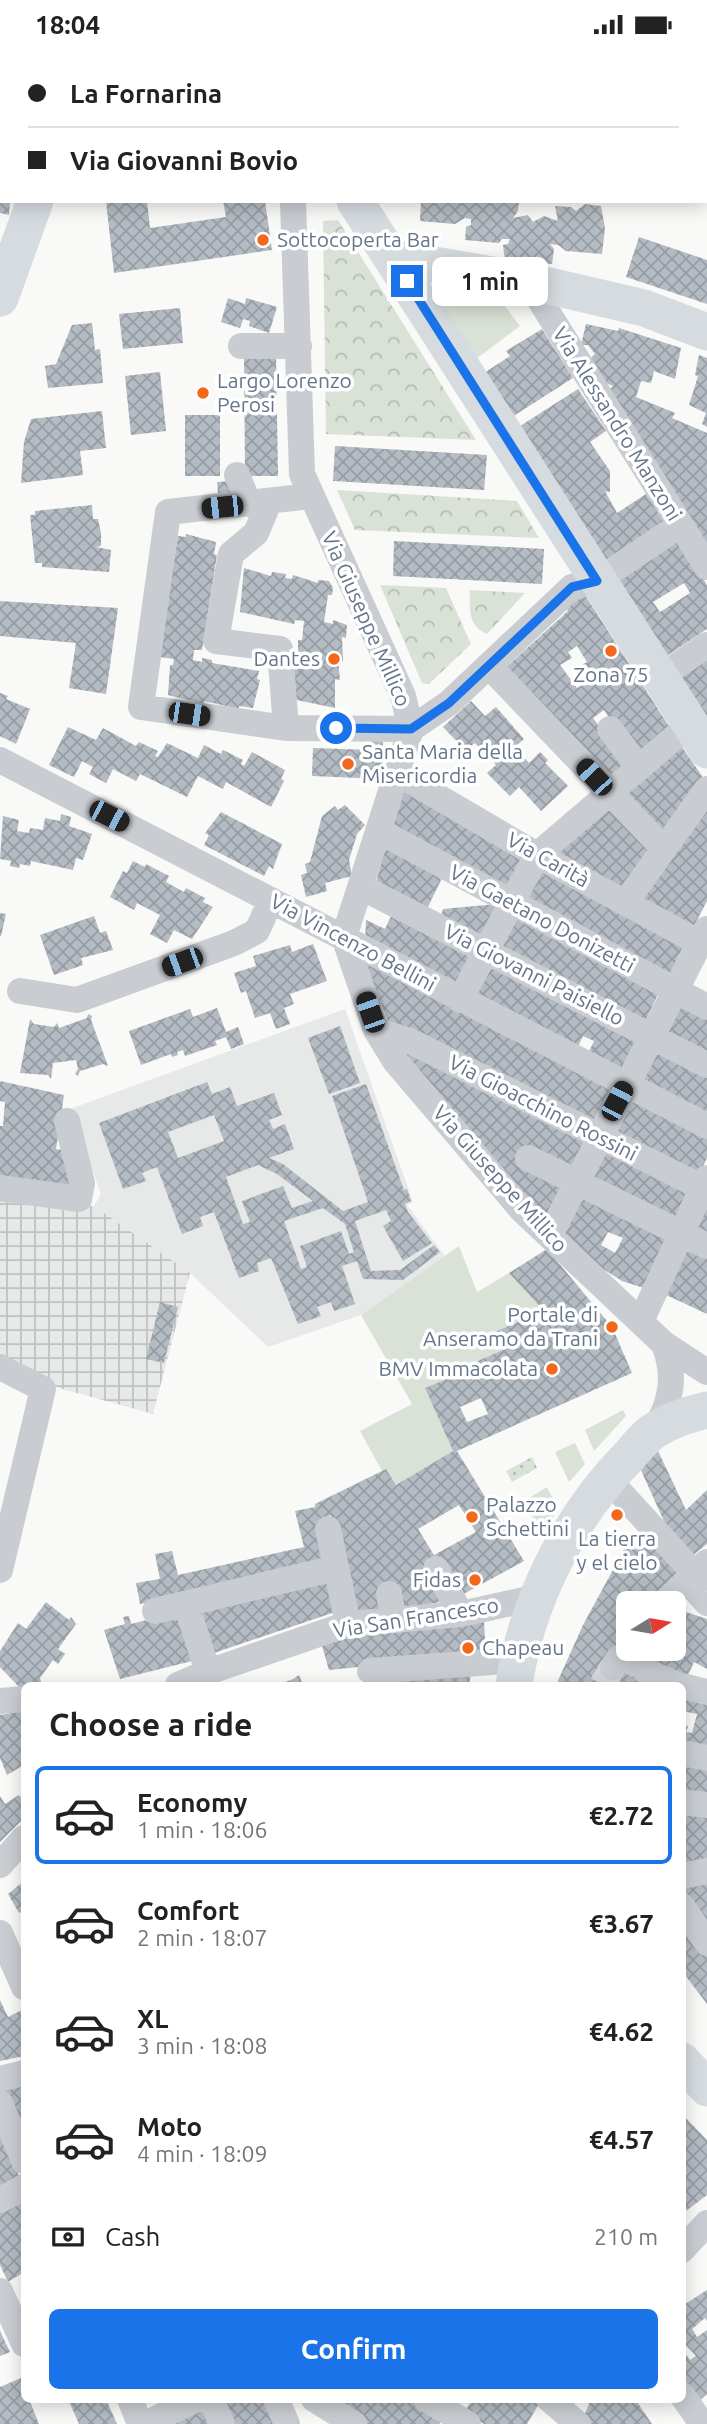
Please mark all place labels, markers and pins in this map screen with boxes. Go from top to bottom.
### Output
place label: Sottocoperta Bar [277,227,439,251]
marker: Sottocoperta Bar [255,232,271,248]
place label: Largo Lorenzo Perosi [217,368,352,416]
marker: Largo Lorenzo Perosi [195,385,211,401]
marker: Zona 75 [603,643,619,659]
place label: Dantes [253,646,320,670]
marker: Dantes [326,651,342,667]
place label: Zona 75 [573,662,649,686]
place label: Santa Maria della Misericordia [362,739,523,787]
marker: Santa Maria della Misericordia [340,756,356,772]
place label: Portale di Anseramo da Trani [423,1302,598,1350]
marker: Portale di Anseramo da Trani [604,1319,620,1335]
place label: BMV Immacolata [379,1356,538,1380]
marker: BMV Immacolata [544,1361,560,1377]
place label: Palazzo Schettini [486,1492,569,1540]
marker: La tierra y el cielo [609,1507,625,1523]
marker: Palazzo Schettini [464,1509,480,1525]
place label: La tierra y el cielo [576,1526,658,1574]
place label: Fidas [413,1567,461,1591]
marker: Fidas [467,1572,483,1588]
place label: Chapeau [482,1635,564,1659]
marker: Chapeau [460,1640,476,1656]

